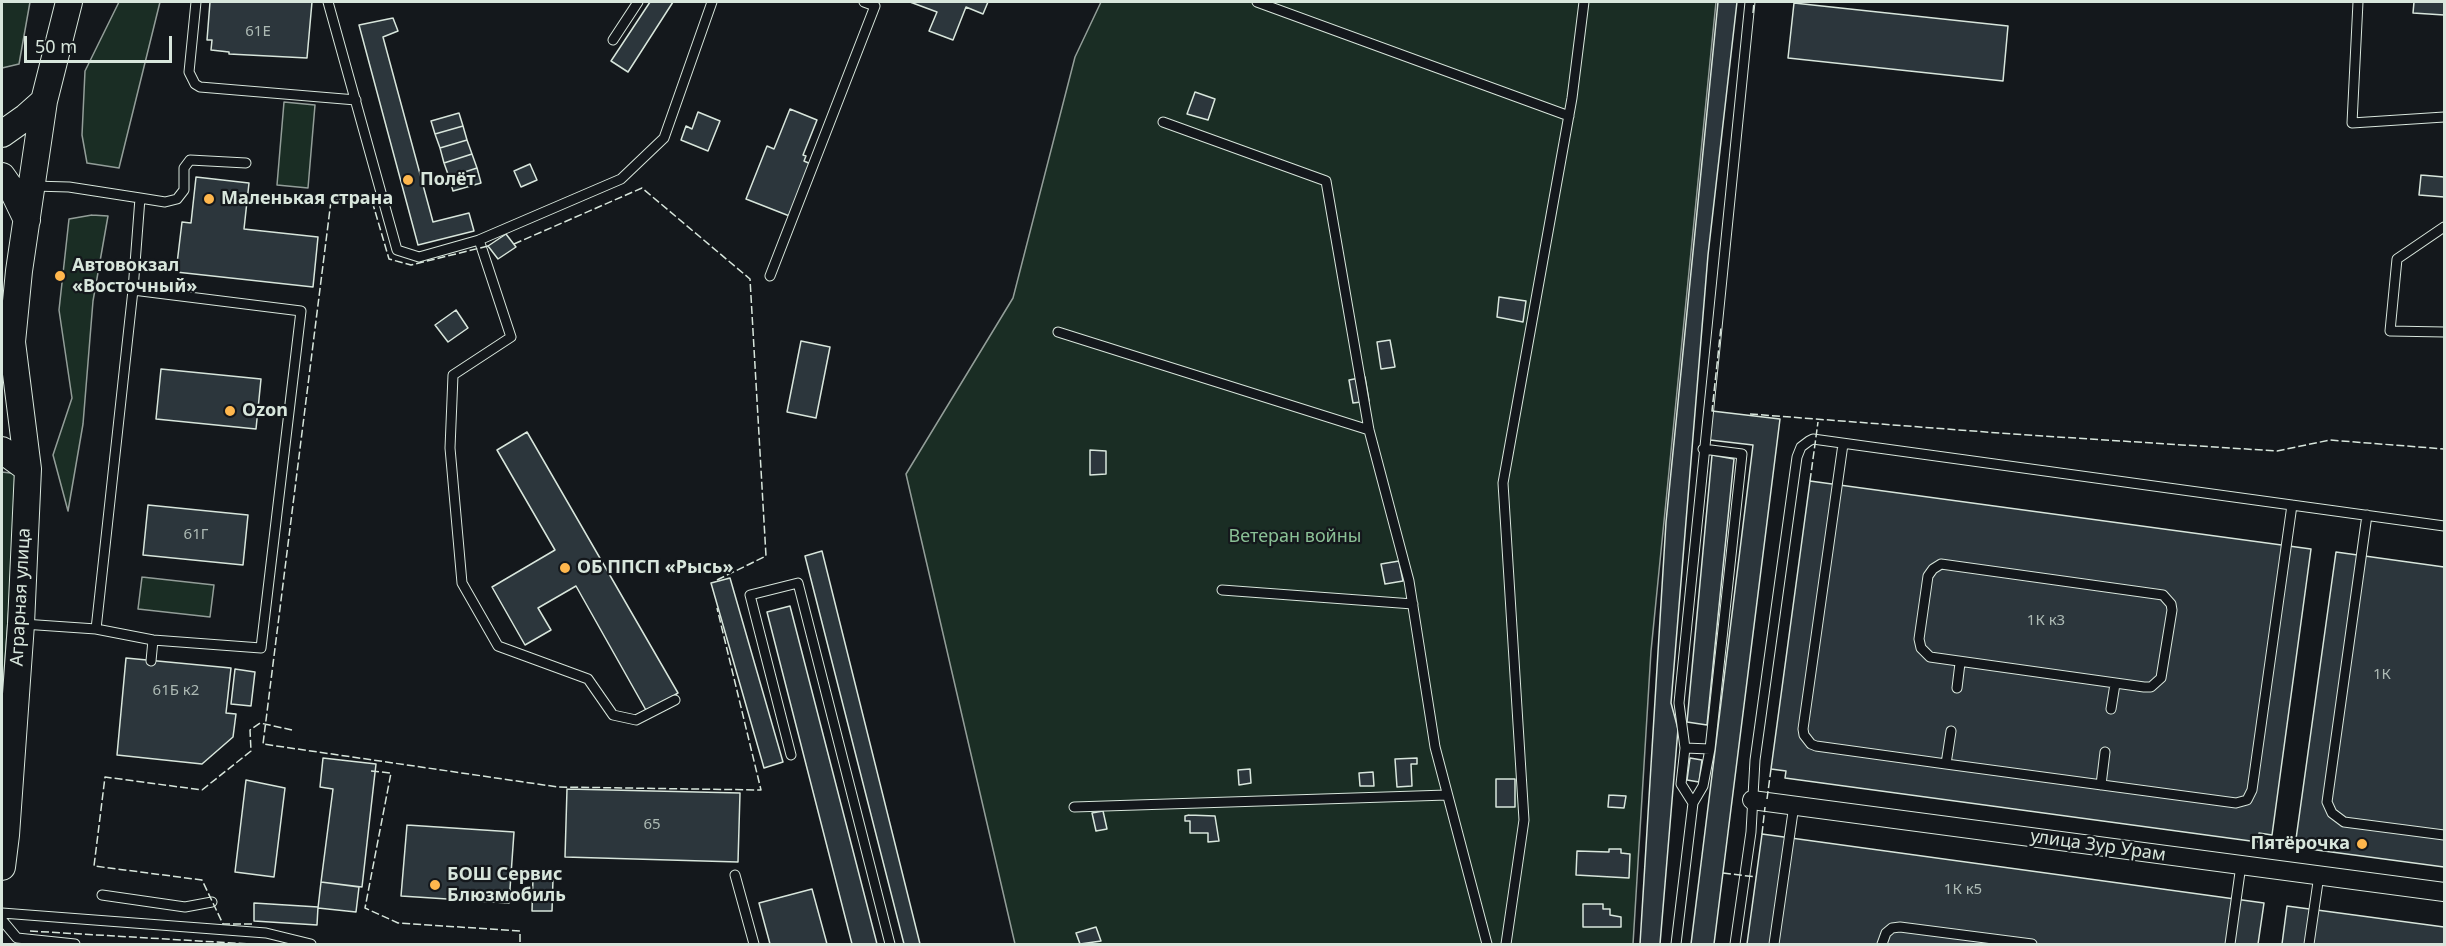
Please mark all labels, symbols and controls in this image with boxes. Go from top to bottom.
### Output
house number: 61Е [245,23,271,41]
scale bar [27,24,176,62]
text: 50 m [35,34,77,58]
place label: Полёт [420,169,476,191]
marker: Полёт [401,173,415,187]
place label: Маленькая страна [221,188,393,210]
marker: Маленькая страна [202,192,216,206]
place label: Автовокзал «Восточный» [72,255,197,298]
marker: Автовокзал «Восточный» [53,269,67,283]
place label: Ozon [242,400,288,422]
marker: Ozon [223,404,237,418]
house number: 61Г [184,526,208,544]
park label: Ветеран войны [1229,526,1361,548]
street label: Аграрная улица [7,527,35,667]
place label: ОБ ППСП «Рысь» [577,557,734,579]
marker: ОБ ППСП «Рысь» [558,561,572,575]
house number: 1К к3 [2027,612,2065,630]
house number: 1К [2373,666,2391,684]
house number: 61Б к2 [153,682,199,700]
house number: 65 [643,816,661,834]
street label: улица Зур Урам [2029,826,2167,866]
place label: Пятёрочка [2251,833,2350,855]
marker: Пятёрочка [2355,837,2369,851]
place label: БОШ Сервис Блюзмобиль [447,864,566,906]
marker: БОШ Сервис Блюзмобиль [428,878,442,892]
house number: 1К к5 [1944,881,1982,899]

